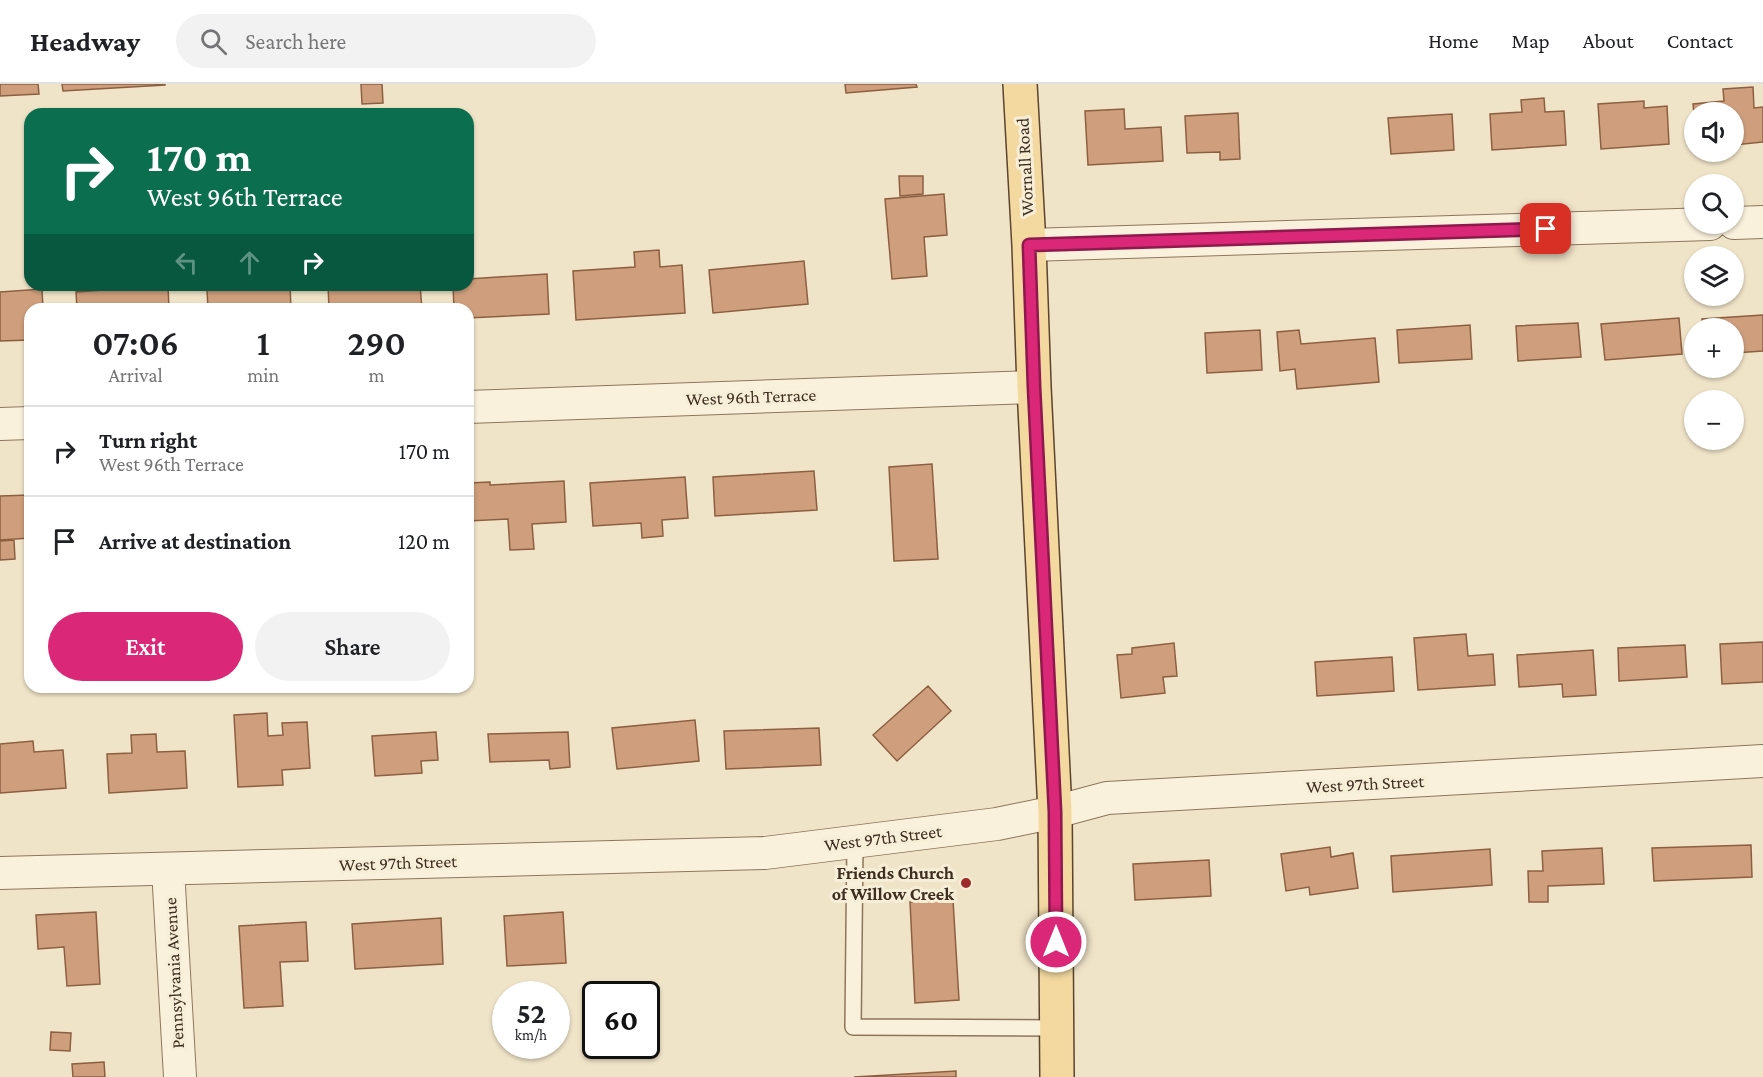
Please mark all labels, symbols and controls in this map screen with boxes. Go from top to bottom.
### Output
search box [176,14,596,68]
icon: search [197,25,230,58]
text: Headway [30,26,140,57]
text: Search here [245,29,346,54]
text: Home [1428,29,1478,53]
text: Map [1511,29,1550,53]
text: About [1583,29,1634,53]
text: Contact [1667,29,1733,53]
map controls [1684,102,1744,450]
button: sound [1684,102,1744,162]
street label: Wornall Road [1012,117,1038,217]
icon: right [48,132,126,210]
text: 170 m [147,133,252,180]
button: search [1684,174,1744,234]
text: West 96th Terrace [147,182,343,212]
pin [1520,203,1571,254]
icon: arrive [1529,212,1562,245]
icon: left [170,246,203,279]
icon: ahead [233,246,266,279]
icon: right [296,246,329,279]
button: layers [1684,246,1744,306]
button: + [1684,318,1744,378]
text: 07:06 [92,323,179,363]
text: 1 [257,323,270,363]
text: 290 [348,323,406,363]
text: Arrival [108,364,163,386]
text: min [247,364,279,386]
text: m [369,364,385,386]
street label: West 96th Terrace [686,385,817,409]
button: − [1684,390,1744,450]
text: Turn right [99,428,197,453]
icon: right [48,435,81,468]
text: 170 m [399,439,450,464]
text: West 96th Terrace [99,453,244,475]
icon: arrive [48,525,81,558]
text: Arrive at destination [99,529,291,554]
text: 120 m [398,529,450,554]
button: Exit [48,612,243,681]
button: Share [255,612,450,681]
street label: West 97th Street [1305,771,1426,797]
street label: West 97th Street [823,821,944,855]
street label: West 97th Street [339,851,458,875]
place label: Friends Church of Willow Creek [832,863,955,904]
marker: Friends Church of Willow Creek [959,876,973,890]
street label: Pennsylvania Avenue [160,897,188,1049]
position arrow [1024,910,1088,974]
speed limit sign: 60 [582,981,660,1059]
text: 52 [516,996,546,1029]
text: km/h [515,1027,547,1043]

